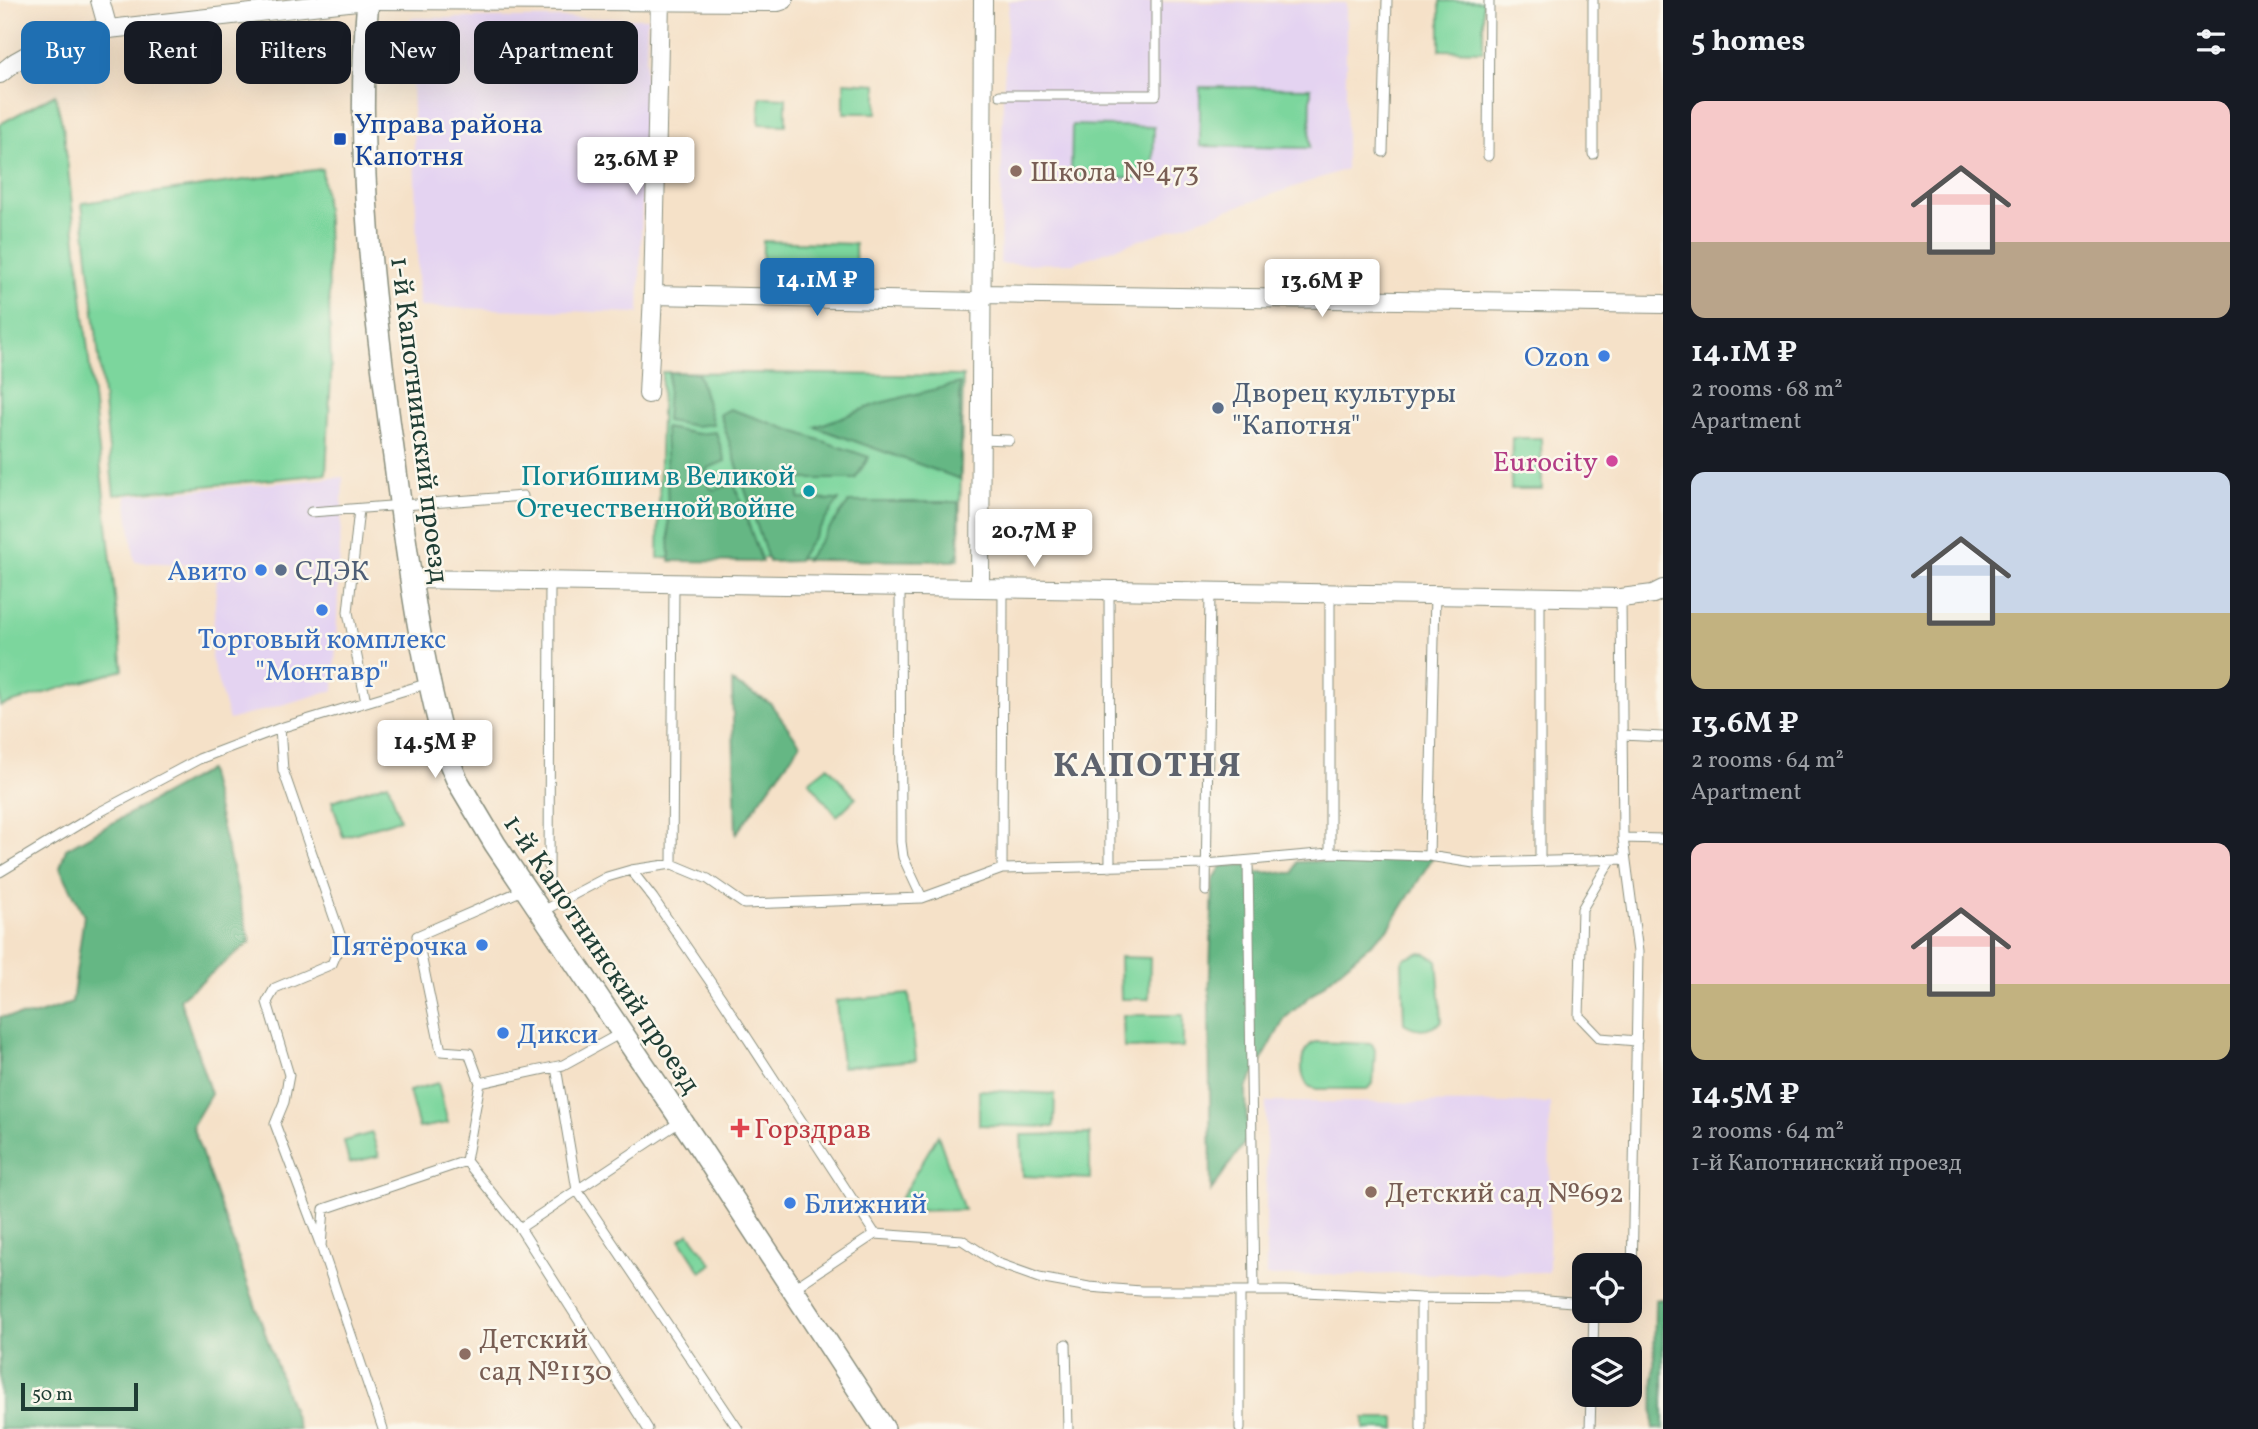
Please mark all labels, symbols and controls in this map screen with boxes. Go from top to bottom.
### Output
chip: Buy [21,21,110,84]
chip: Rent [124,21,222,84]
chip: Filters [236,21,351,84]
chip: New [365,21,460,84]
chip: Apartment [474,21,638,84]
text: 5 homes [1691,21,1805,63]
icon: filters [2192,23,2230,61]
place label: Управа района Капотня [354,106,543,177]
marker: Управа района Капотня [332,131,348,147]
pin: 23.6M ₽ [571,138,701,197]
text: 23.6M ₽ [593,144,679,176]
icon: home [1898,147,2024,273]
place label: Школа №473 [1030,154,1199,193]
marker: Школа №473 [1008,163,1024,179]
street label: 1-й Капотнинский проезд [379,255,458,586]
pin: 14.1M ₽ [752,258,882,318]
pin: 13.6M ₽ [1257,260,1387,319]
text: 14.1M ₽ [776,265,858,297]
text: 13.6M ₽ [1281,266,1363,298]
text: 14.1M ₽ [1691,332,1797,374]
place label: Ozon [1524,339,1590,378]
marker: Ozon [1596,348,1612,364]
text: 2 rooms · 68 m² [1691,374,1843,406]
place label: Дворец культуры "Капотня" [1232,375,1456,446]
marker: Дворец культуры "Капотня" [1210,400,1226,416]
text: Apartment [1691,406,1802,438]
place label: Eurocity [1493,444,1598,483]
marker: Eurocity [1604,453,1620,469]
place label: Погибшим в Великой Отечественной войне [517,458,795,529]
marker: Погибшим в Великой Отечественной войне [801,483,817,499]
pin: 20.7M ₽ [969,510,1099,569]
text: 20.7M ₽ [991,516,1077,548]
icon: home [1898,518,2024,644]
place label: Авито [167,553,247,592]
place label: СДЭК [295,553,369,592]
marker: Авито [253,562,269,578]
marker: СДЭК [273,562,289,578]
marker: Торговый комплекс "Монтавр" [314,602,330,618]
place label: Торговый комплекс "Монтавр" [198,621,446,692]
text: 13.6M ₽ [1691,703,1799,745]
pin: 14.5M ₽ [370,720,500,780]
text: 14.5M ₽ [393,727,477,759]
district label: КАПОТНЯ [1053,743,1243,791]
text: 2 rooms · 64 m² [1691,745,1844,777]
text: Apartment [1691,777,1802,809]
street label: 1-й Капотнинский проезд [493,807,709,1102]
icon: home [1898,889,2024,1015]
place label: Пятёрочка [331,928,468,967]
marker: Пятёрочка [474,937,490,953]
place label: Дикси [517,1016,598,1055]
marker: Дикси [495,1025,511,1041]
text: 14.5M ₽ [1691,1074,1799,1116]
place label: Горздрав [754,1111,871,1150]
text: 2 rooms · 64 m² [1691,1116,1844,1148]
marker: Горздрав [732,1120,748,1136]
text: 1-й Капотнинский проезд [1691,1148,1961,1180]
place label: Детский сад №692 [1385,1175,1624,1214]
marker: Детский сад №692 [1363,1184,1379,1200]
place label: Ближний [804,1186,927,1225]
marker: Ближний [782,1195,798,1211]
map controls [1572,1253,1642,1407]
button: locate [1572,1253,1642,1323]
place label: Детский сад №1130 [479,1321,612,1392]
button: layers [1572,1337,1642,1407]
marker: Детский сад №1130 [457,1346,473,1362]
scale bar [21,1380,138,1412]
text: 50 m [32,1382,73,1408]

